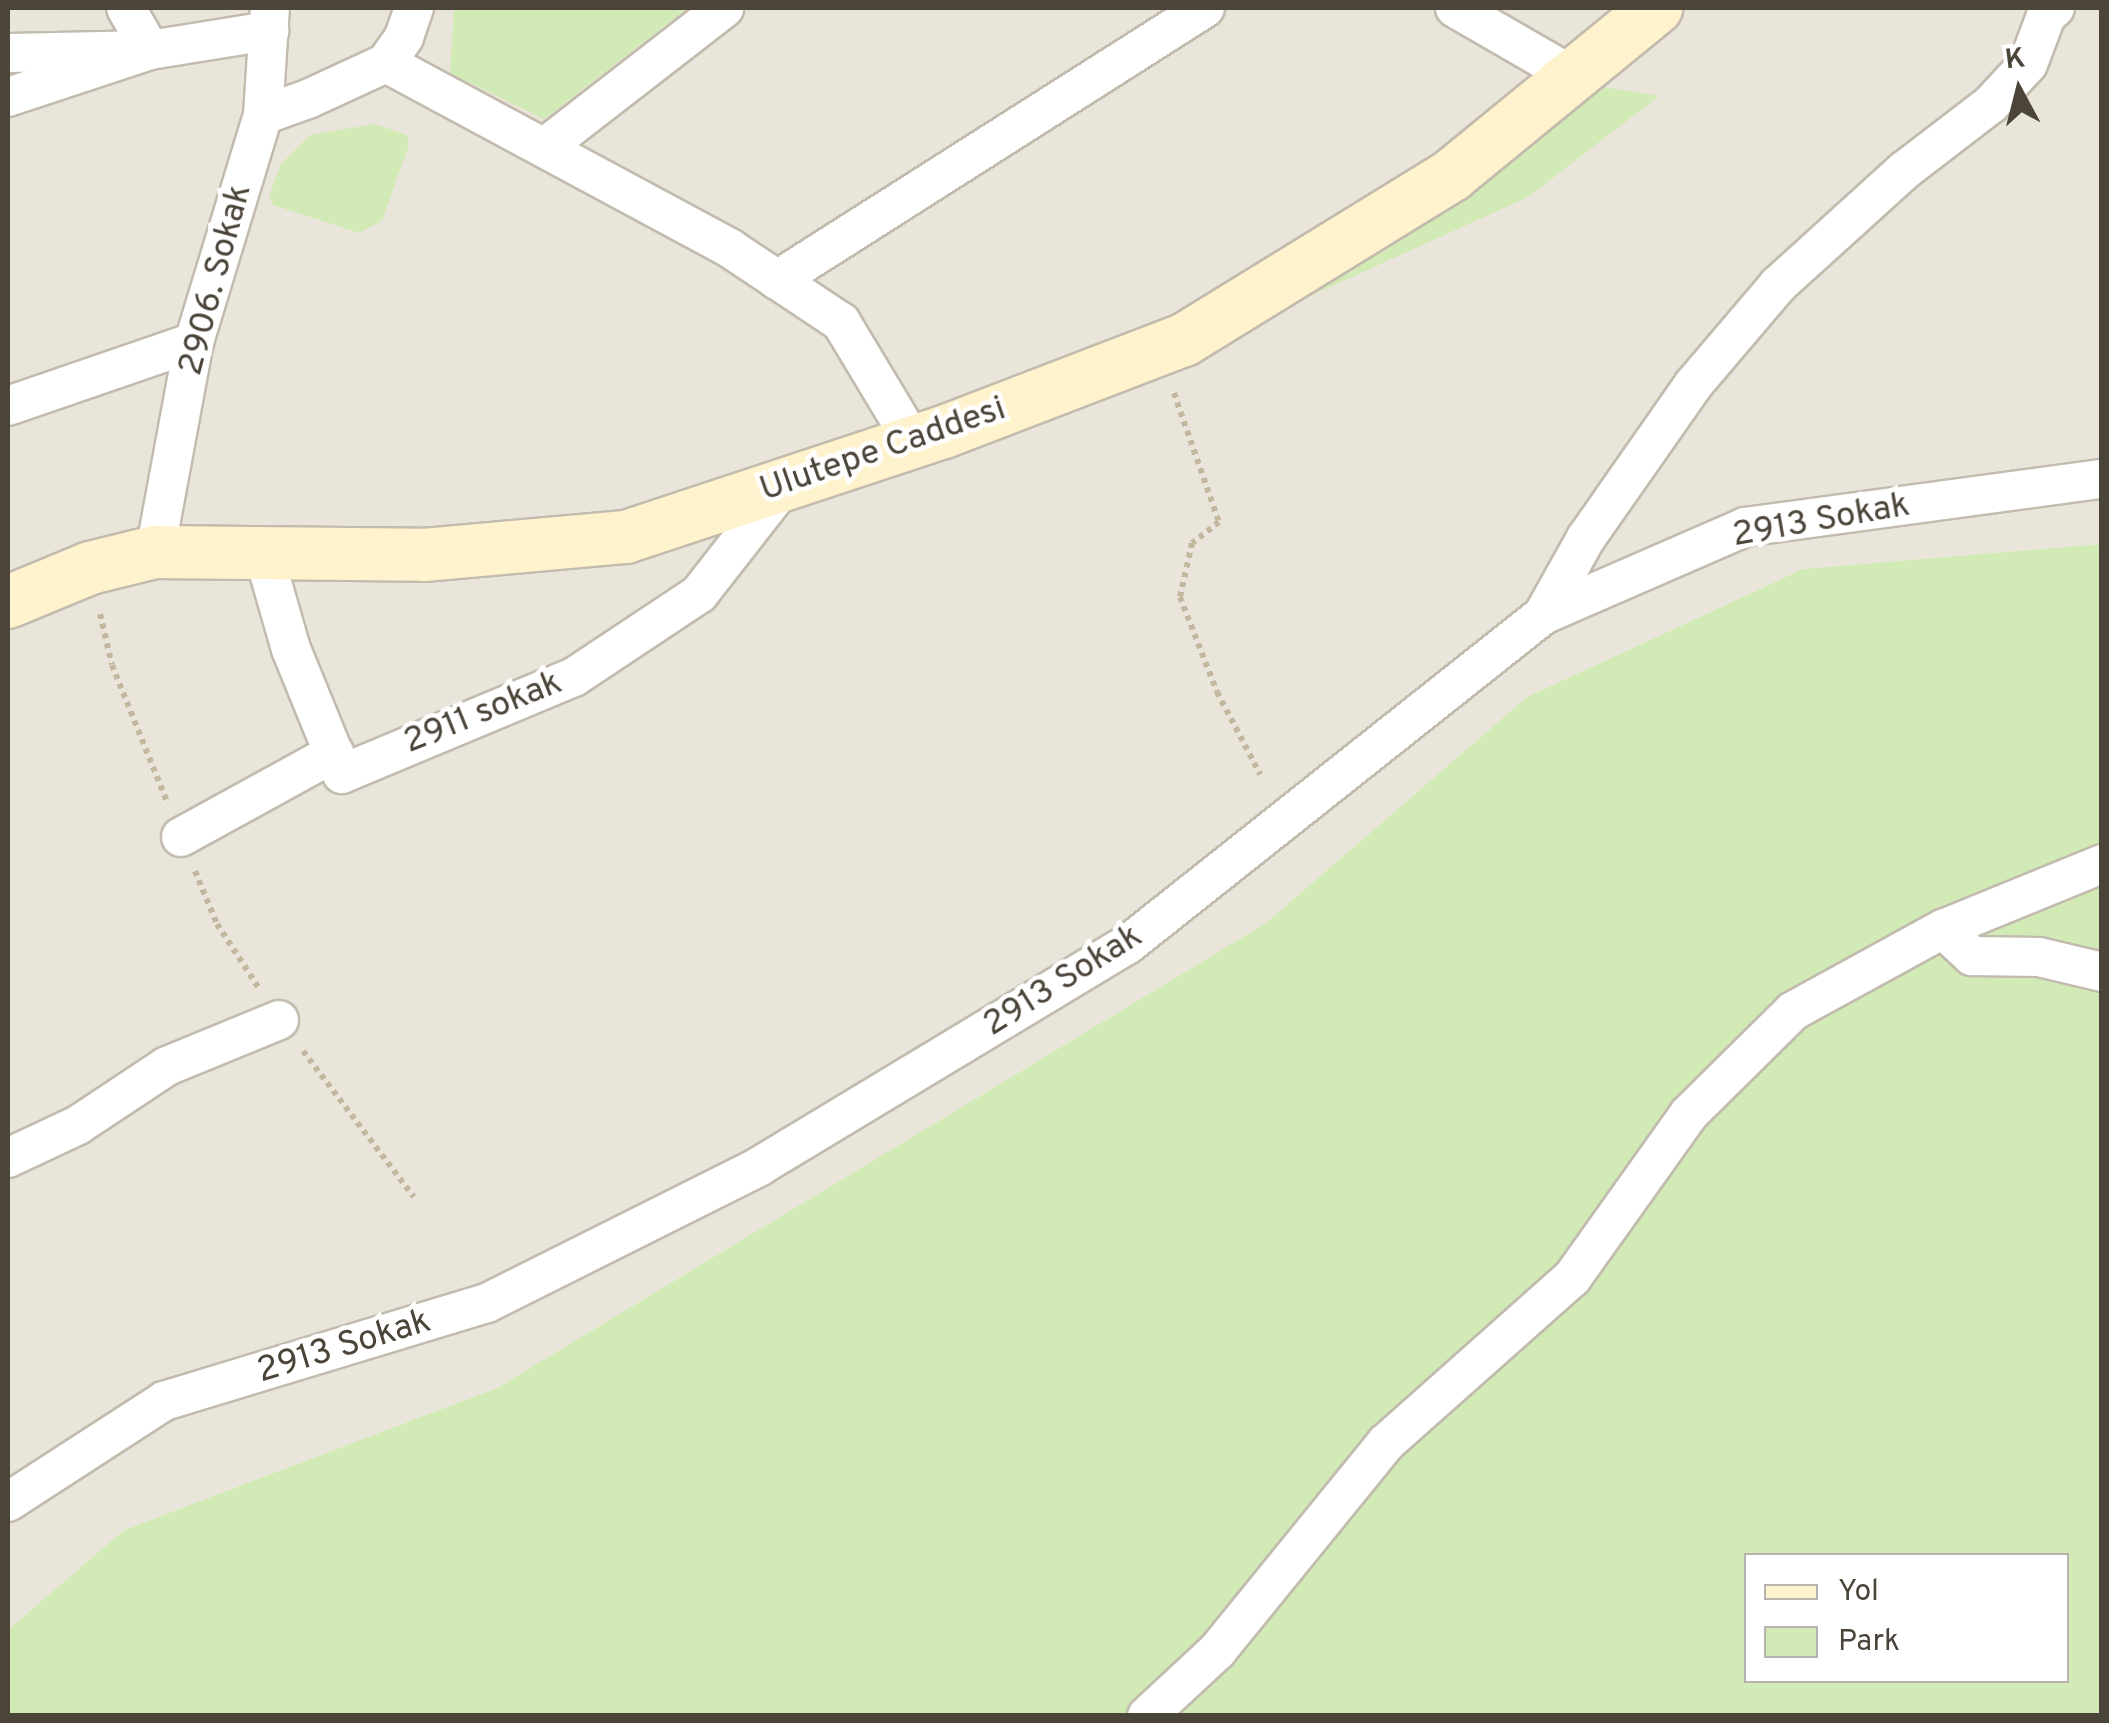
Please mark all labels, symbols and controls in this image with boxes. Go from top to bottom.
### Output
north arrow [1969,40,2069,140]
text: K [2003,41,2027,79]
street label: 2906. Sokak [170,180,262,380]
street label: Ulutepe Caddesi [755,388,1011,512]
street label: 2913 Sokak [1729,485,1913,557]
street label: 2911 sokak [398,662,568,764]
street label: 2913 Sokak [976,916,1150,1046]
street label: 2913 Sokak [252,1301,436,1393]
legend [1744,1553,2069,1683]
text: Yol [1838,1574,1879,1611]
text: Park [1838,1624,1900,1661]

